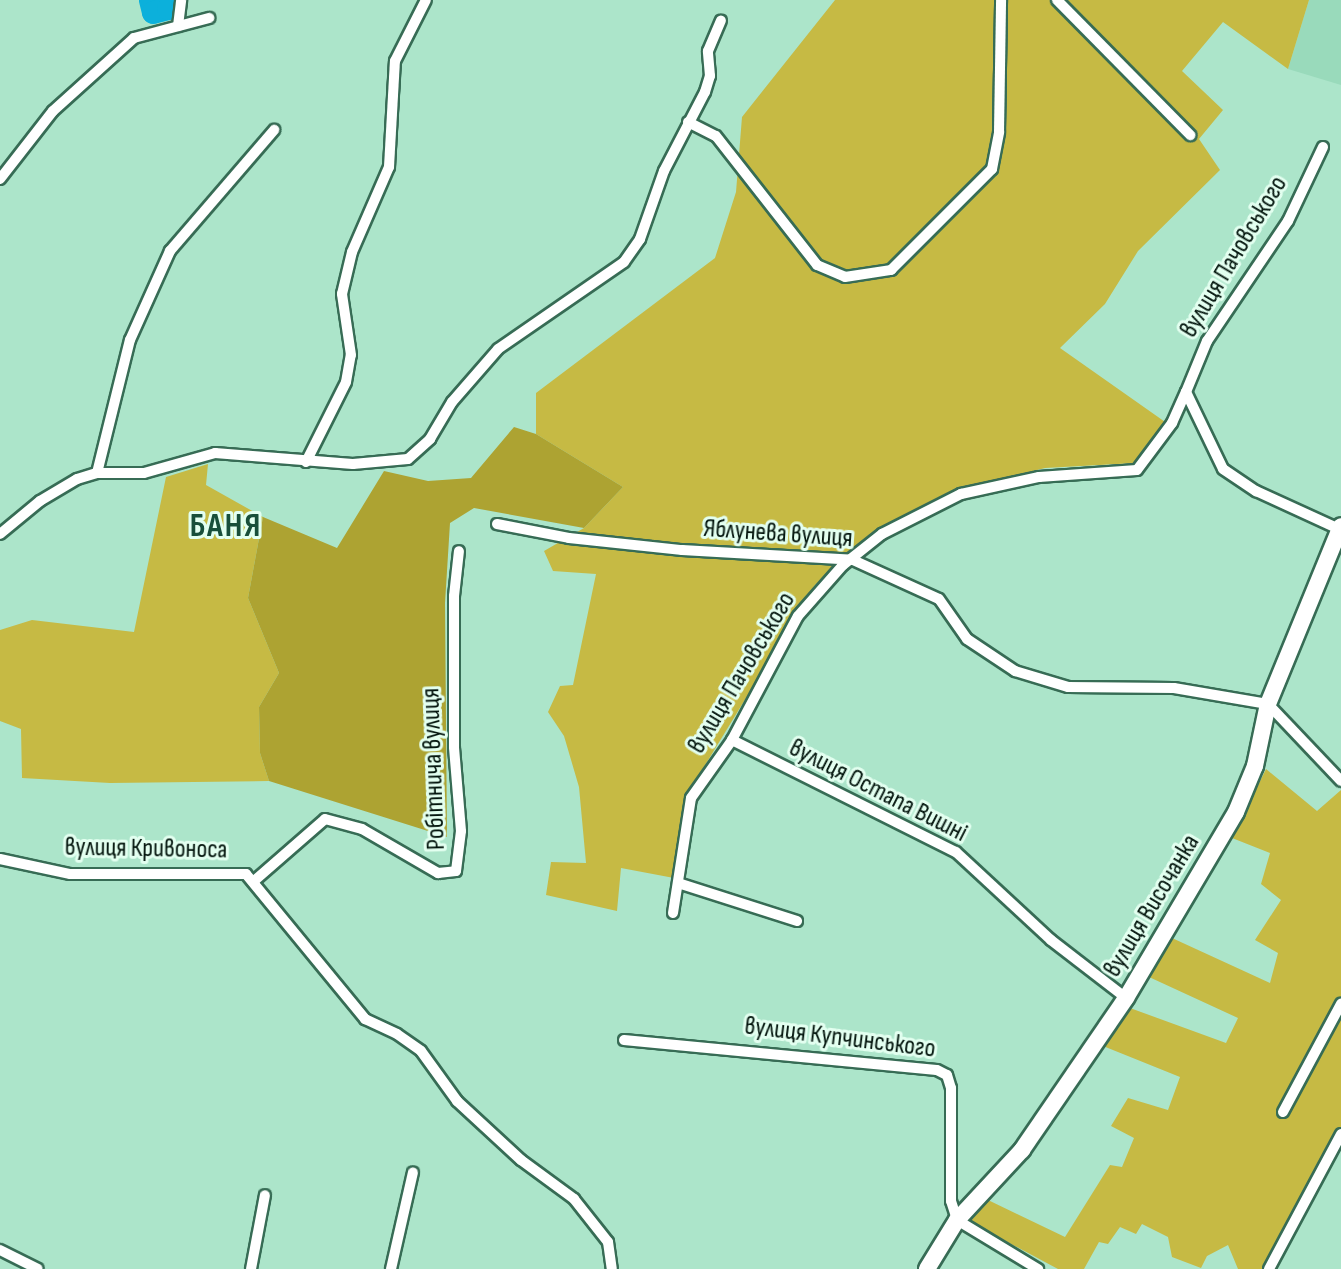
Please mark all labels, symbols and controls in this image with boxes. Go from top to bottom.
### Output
street label: вулиця Пачовського [1174,171,1294,343]
district label: БАНЯ [190,507,262,547]
street label: Яблунева вулиця [702,513,854,555]
street label: вулиця Пачовського [682,587,802,759]
street label: Робітнича вулиця [416,687,452,851]
street label: вулиця Остапа Вишні [784,733,972,849]
street label: вулиця Височанка [1097,829,1207,983]
street label: вулиця Кривоноса [64,832,228,866]
street label: вулиця Купчинського [743,1011,937,1065]

